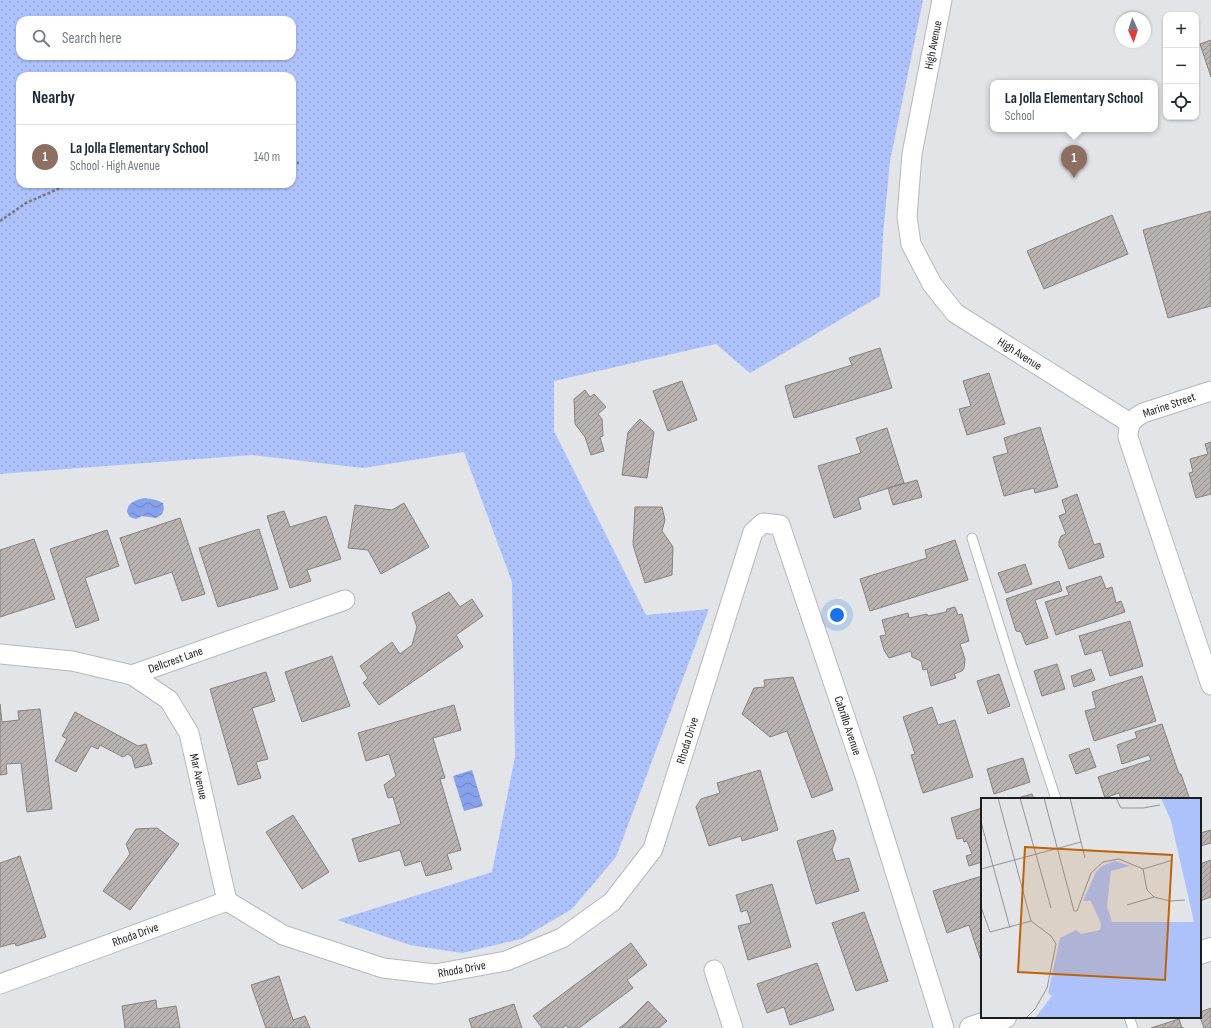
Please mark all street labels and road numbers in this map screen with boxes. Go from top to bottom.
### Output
street label: High Avenue [921,19,946,71]
street label: High Avenue [994,335,1045,374]
street label: Marine Street [1141,389,1198,421]
street label: Dellcrest Lane [146,644,205,677]
street label: Cabrillo Avenue [830,694,864,758]
street label: Rhoda Drive [673,715,702,766]
street label: Mar Avenue [186,752,211,801]
street label: Rhoda Drive [110,920,161,950]
street label: Rhoda Drive [437,958,487,981]

